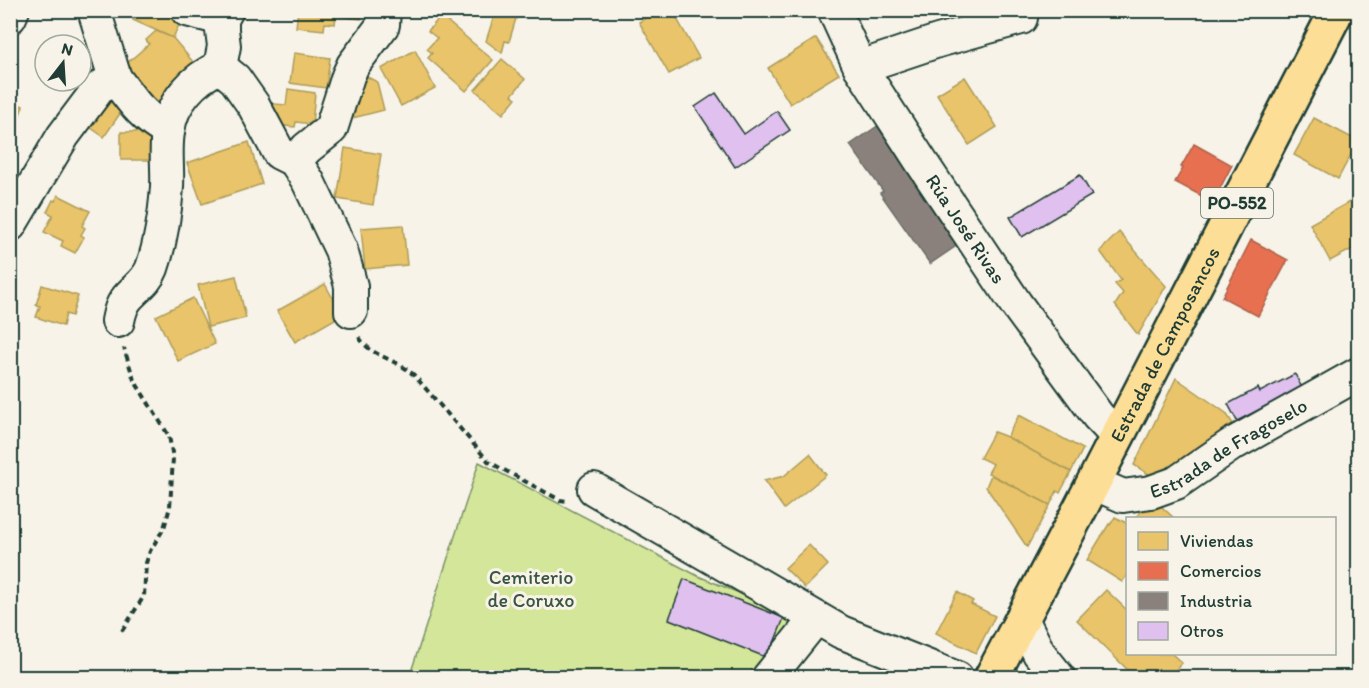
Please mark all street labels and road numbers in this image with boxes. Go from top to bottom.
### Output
street label: Rúa José Rivas [921,169,1011,288]
road number: PO-552 [1201,188,1273,218]
street label: Estrada de Camposancos [1105,243,1225,446]
street label: Estrada de Fragoselo [1146,393,1311,504]

